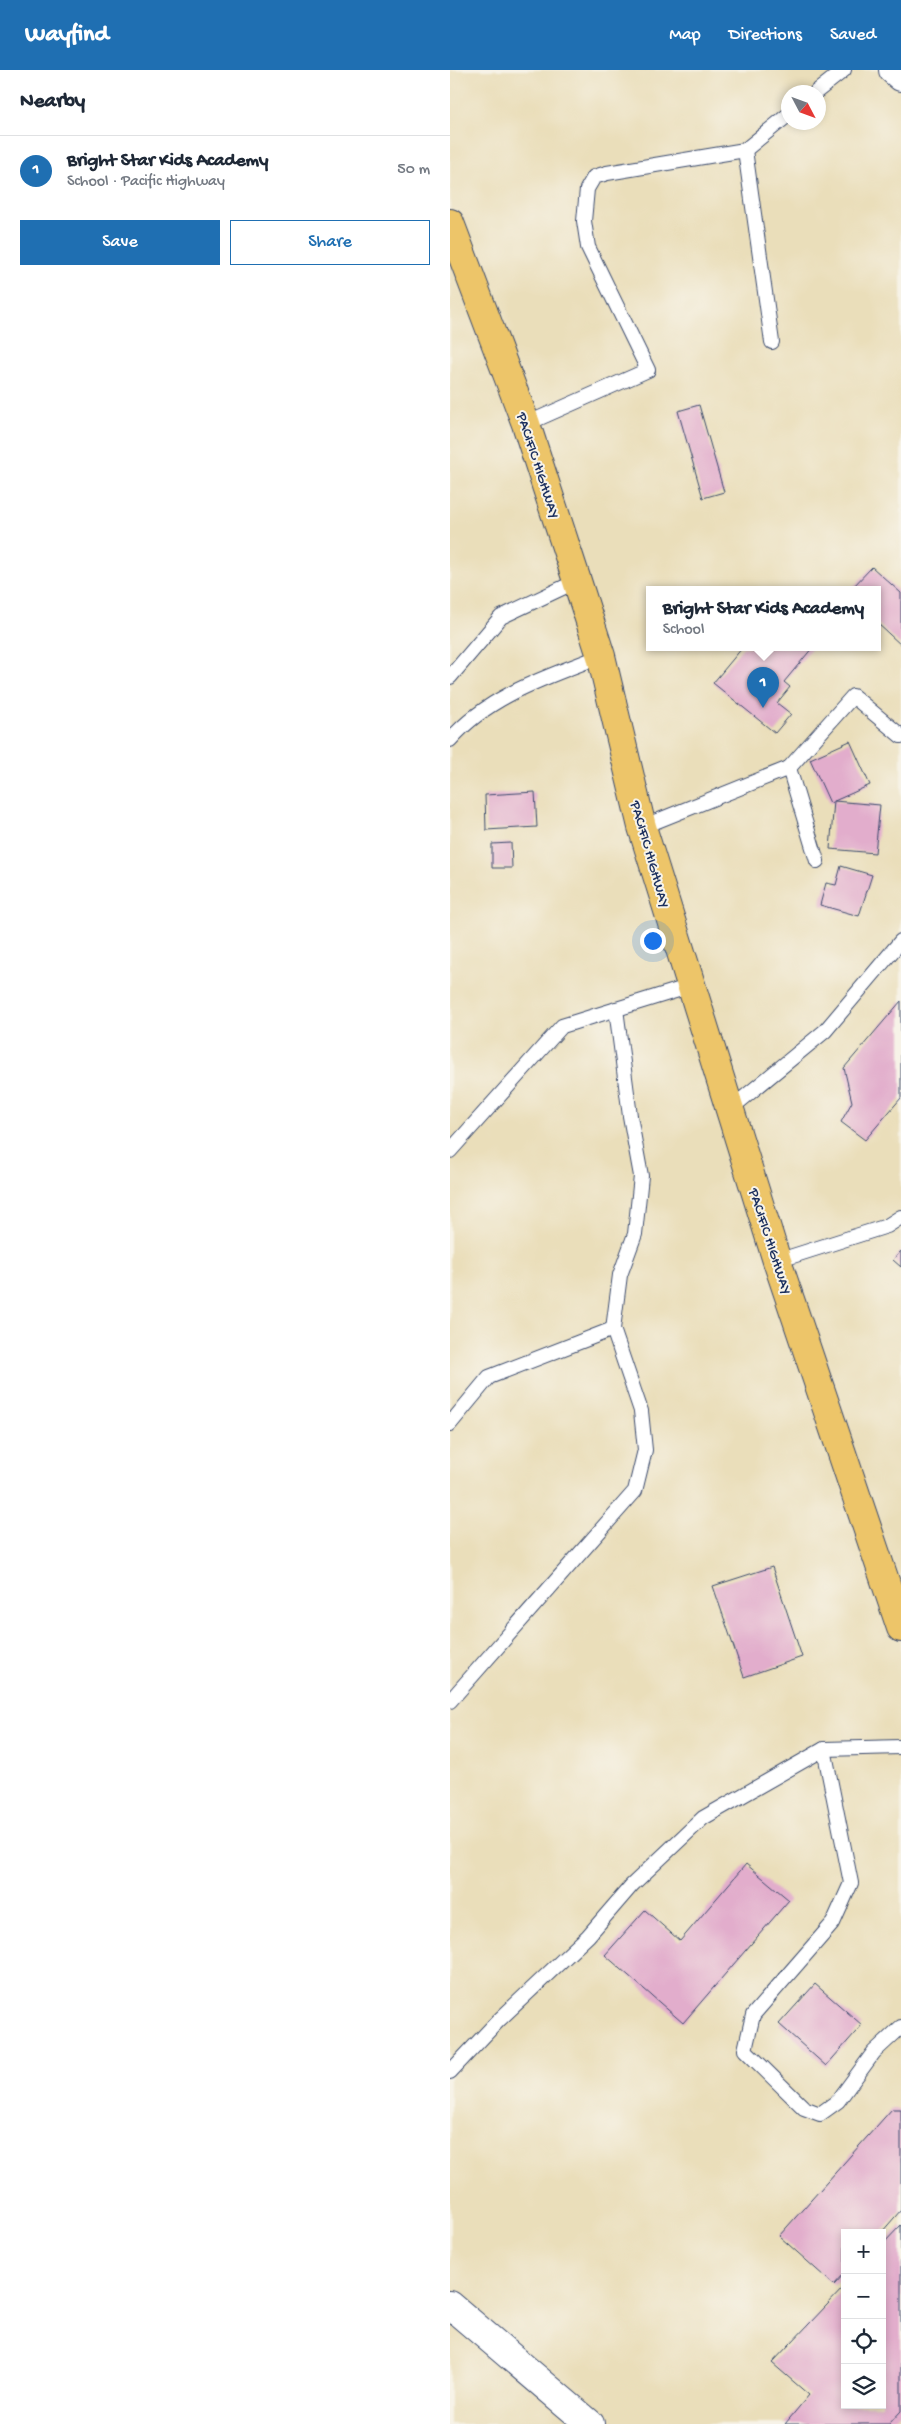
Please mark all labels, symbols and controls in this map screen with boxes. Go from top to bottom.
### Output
text: Wayfind [25,21,109,50]
text: Map [669,25,701,46]
text: Directions [729,25,802,46]
text: Saved [830,25,876,46]
north arrow [781,85,826,130]
text: Nearby [20,90,85,115]
text: Bright Star Kids Academy [67,150,268,173]
text: 1 [33,161,39,180]
text: 50 m [397,161,430,180]
text: School · Pacific Highway [67,173,225,192]
button: Save [20,220,220,265]
button: Share [230,220,430,265]
street label: PACIFIC HIGHWAY [511,409,563,521]
popup [646,586,881,651]
text: Bright Star Kids Academy [663,598,864,621]
text: School [663,621,704,640]
pin: 1 [747,667,779,708]
street label: PACIFIC HIGHWAY [625,798,673,910]
your location [640,928,666,954]
street label: PACIFIC HIGHWAY [743,1185,795,1297]
map controls [841,2229,886,2409]
button: + [841,2229,886,2274]
button: − [841,2274,886,2319]
button: locate [841,2319,886,2364]
button: layers [841,2364,886,2409]

